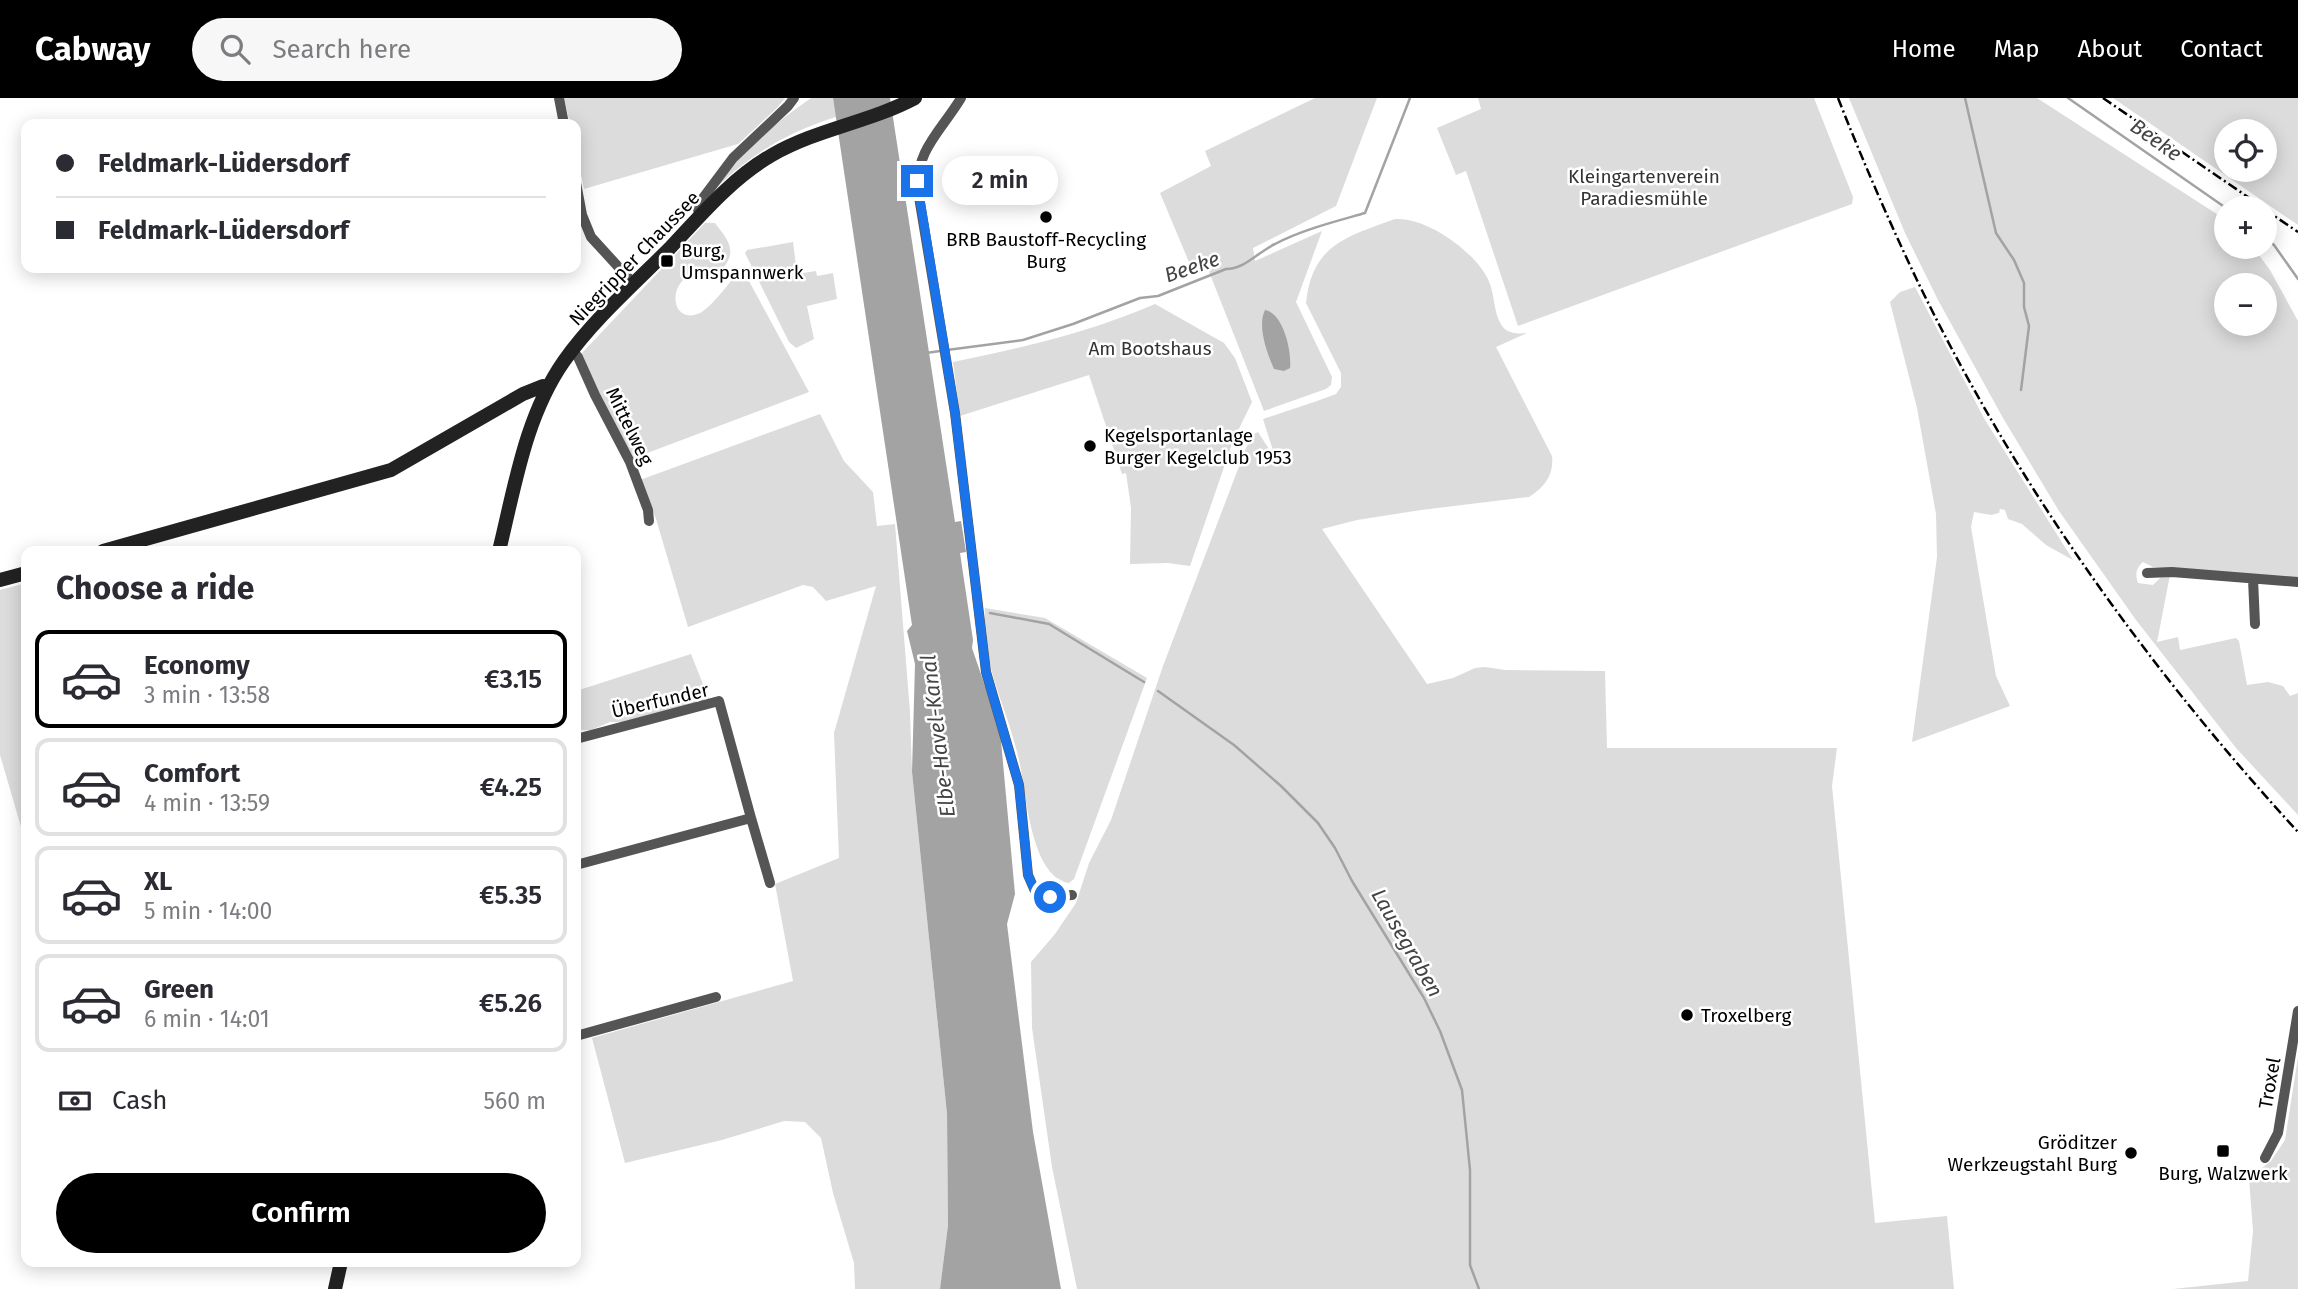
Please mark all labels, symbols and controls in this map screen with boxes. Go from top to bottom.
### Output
search box [192,18,682,81]
text: Cabway [35,29,150,69]
icon: search [216,30,254,68]
text: Search here [272,34,411,65]
text: Home [1892,35,1956,63]
text: Map [1994,35,2040,63]
text: About [2078,35,2142,63]
text: Contact [2180,35,2263,63]
water label: Beeke [2125,113,2187,167]
map controls [2214,119,2277,336]
button: locate [2214,119,2277,182]
text: Feldmark-Lüdersdorf [98,148,349,179]
callout: 2 min [942,156,1057,206]
route end [901,165,933,197]
park label: Kleingartenverein Paradiesmühle [1568,165,1720,210]
text: 2 min [972,166,1028,194]
street label: Niegripper Chaussee [564,186,704,330]
button: + [2214,196,2277,259]
marker: BRB Baustoff-Recycling Burg [1038,209,1054,225]
text: Feldmark-Lüdersdorf [98,215,349,246]
place label: BRB Baustoff-Recycling Burg [946,228,1146,273]
place label: Burg, Umspannwerk [681,239,804,284]
water label: Beeke [1161,245,1223,288]
marker: Burg, Umspannwerk [659,253,675,269]
button: − [2214,273,2277,336]
park label: Am Bootshaus [1088,337,1212,360]
street label: Mittelweg [601,384,658,469]
place label: Kegelsportanlage Burger Kegelclub 1953 [1104,424,1292,469]
marker: Kegelsportanlage Burger Kegelclub 1953 [1082,438,1098,454]
text: Choose a ride [56,569,254,607]
icon: car [60,648,123,711]
text: Economy [144,650,250,681]
water label: Elbe-Havel-Kanal [915,653,961,819]
text: €3.15 [484,664,542,695]
street label: Überfunder [609,678,712,723]
text: 3 min · 13:58 [144,681,270,709]
icon: car [60,756,123,819]
text: Comfort [144,758,240,789]
text: €4.25 [480,772,542,803]
text: 4 min · 13:59 [144,789,270,817]
icon: car [60,864,123,927]
text: XL [144,866,172,897]
text: €5.35 [479,880,542,911]
route start [1034,881,1066,913]
water label: Lausegraben [1365,884,1449,1002]
text: 5 min · 14:00 [144,897,272,925]
icon: car [60,972,123,1035]
text: Green [144,974,214,1005]
text: €5.26 [479,988,542,1019]
place label: Troxelberg [1701,1004,1792,1027]
text: 6 min · 14:01 [144,1005,270,1033]
marker: Troxelberg [1679,1007,1695,1023]
street label: Troxel [2254,1055,2285,1111]
icon: cash [56,1082,94,1120]
text: Cash [112,1085,168,1116]
text: 560 m [484,1087,546,1115]
place label: Gröditzer Werkzeugstahl Burg [1948,1131,2118,1176]
marker: Burg, Walzwerk [2215,1143,2231,1159]
marker: Gröditzer Werkzeugstahl Burg [2123,1145,2139,1161]
place label: Burg, Walzwerk [2158,1162,2288,1185]
button: Confirm [56,1173,546,1253]

